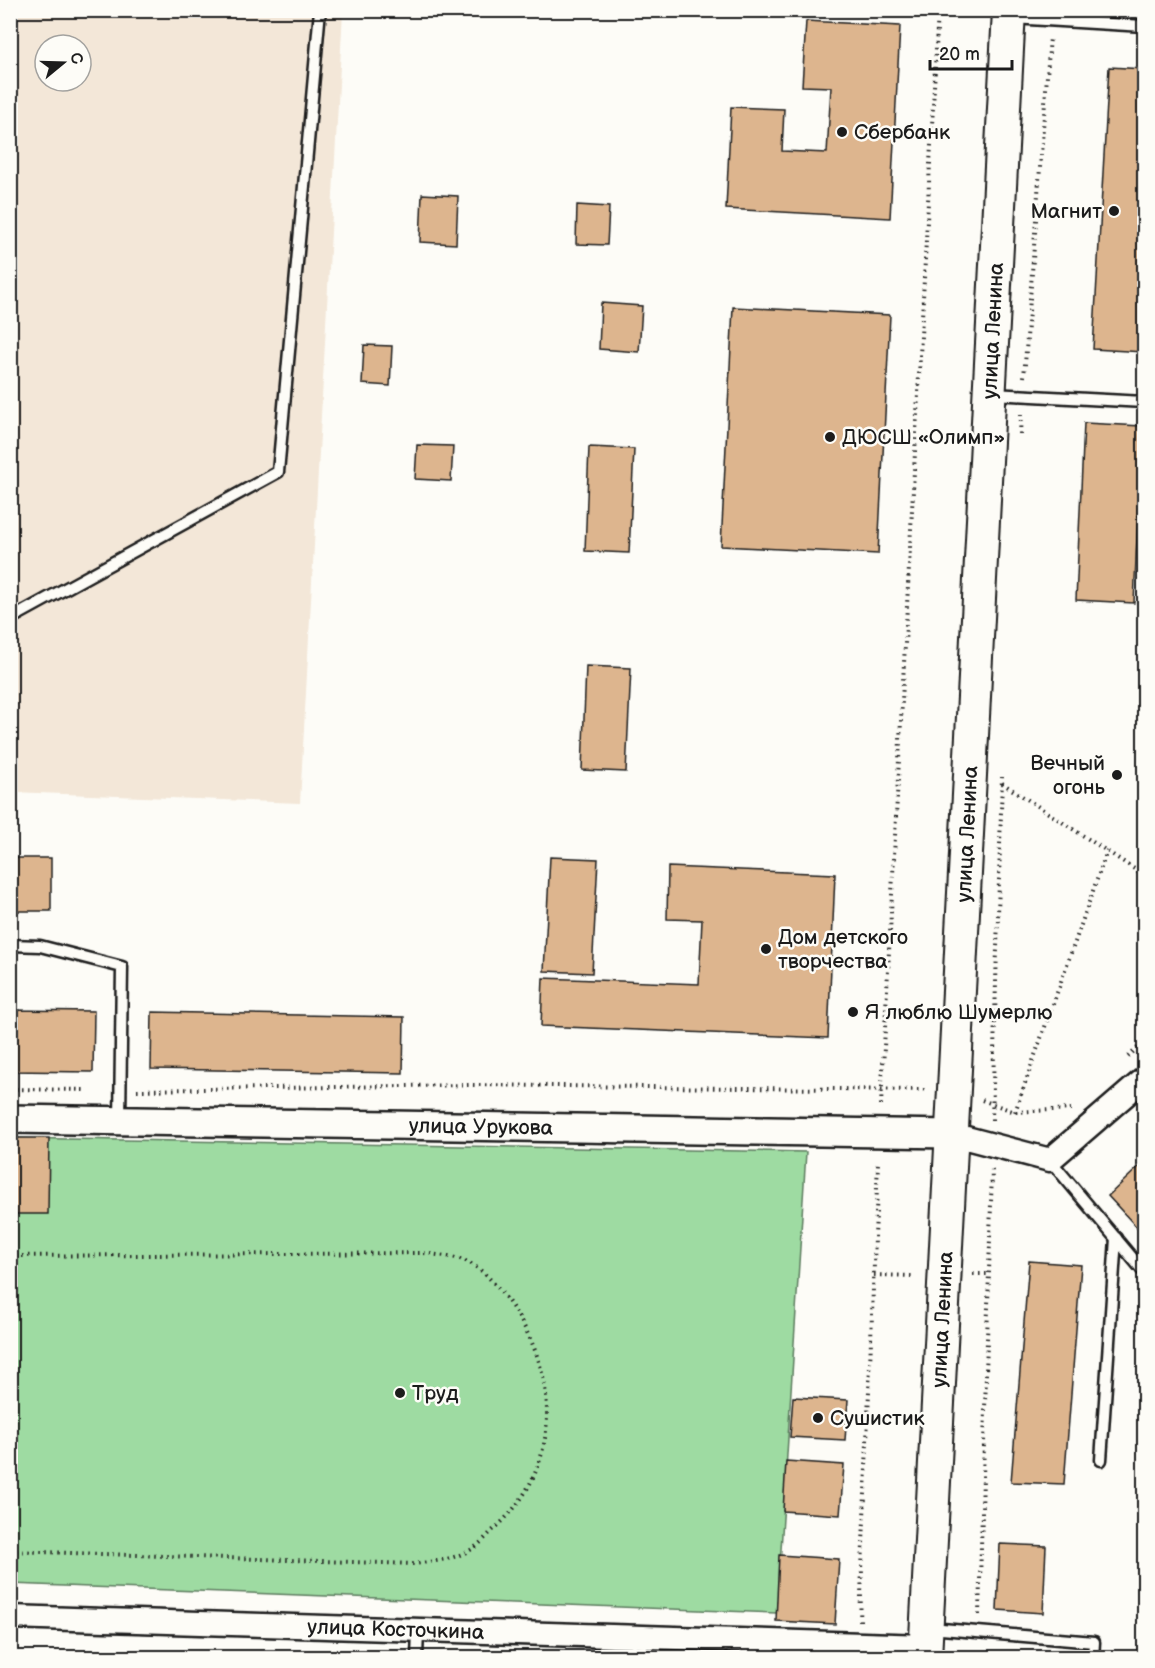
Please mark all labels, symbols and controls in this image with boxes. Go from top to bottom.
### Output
north arrow [33,33,93,93]
scale bar [930,33,1012,71]
text: 20 m [939,44,980,65]
text: С [65,50,87,67]
place label: Сбербанк [854,120,950,145]
marker: Сбербанк [835,125,849,139]
place label: Магнит [1030,199,1102,224]
marker: Магнит [1107,204,1121,218]
street label: улица Ленина [977,261,1009,400]
place label: ДЮСШ «Олимп» [842,425,1005,450]
marker: ДЮСШ «Олимп» [823,430,837,444]
place label: Вечный огонь [1030,751,1106,800]
street label: улица Ленина [951,765,983,903]
marker: Вечный огонь [1110,768,1124,782]
place label: Дом детского творчества [778,925,908,974]
marker: Дом детского творчества [759,942,773,956]
place label: Я люблю Шумерлю [865,1000,1053,1025]
marker: Я люблю Шумерлю [846,1005,860,1019]
street label: улица Урукова [409,1113,554,1140]
street label: улица Ленина [926,1250,958,1388]
place label: Труд [412,1381,459,1406]
marker: Труд [393,1386,407,1400]
place label: Сушистик [830,1406,925,1431]
marker: Сушистик [811,1411,825,1425]
street label: улица Косточкина [307,1614,485,1645]

